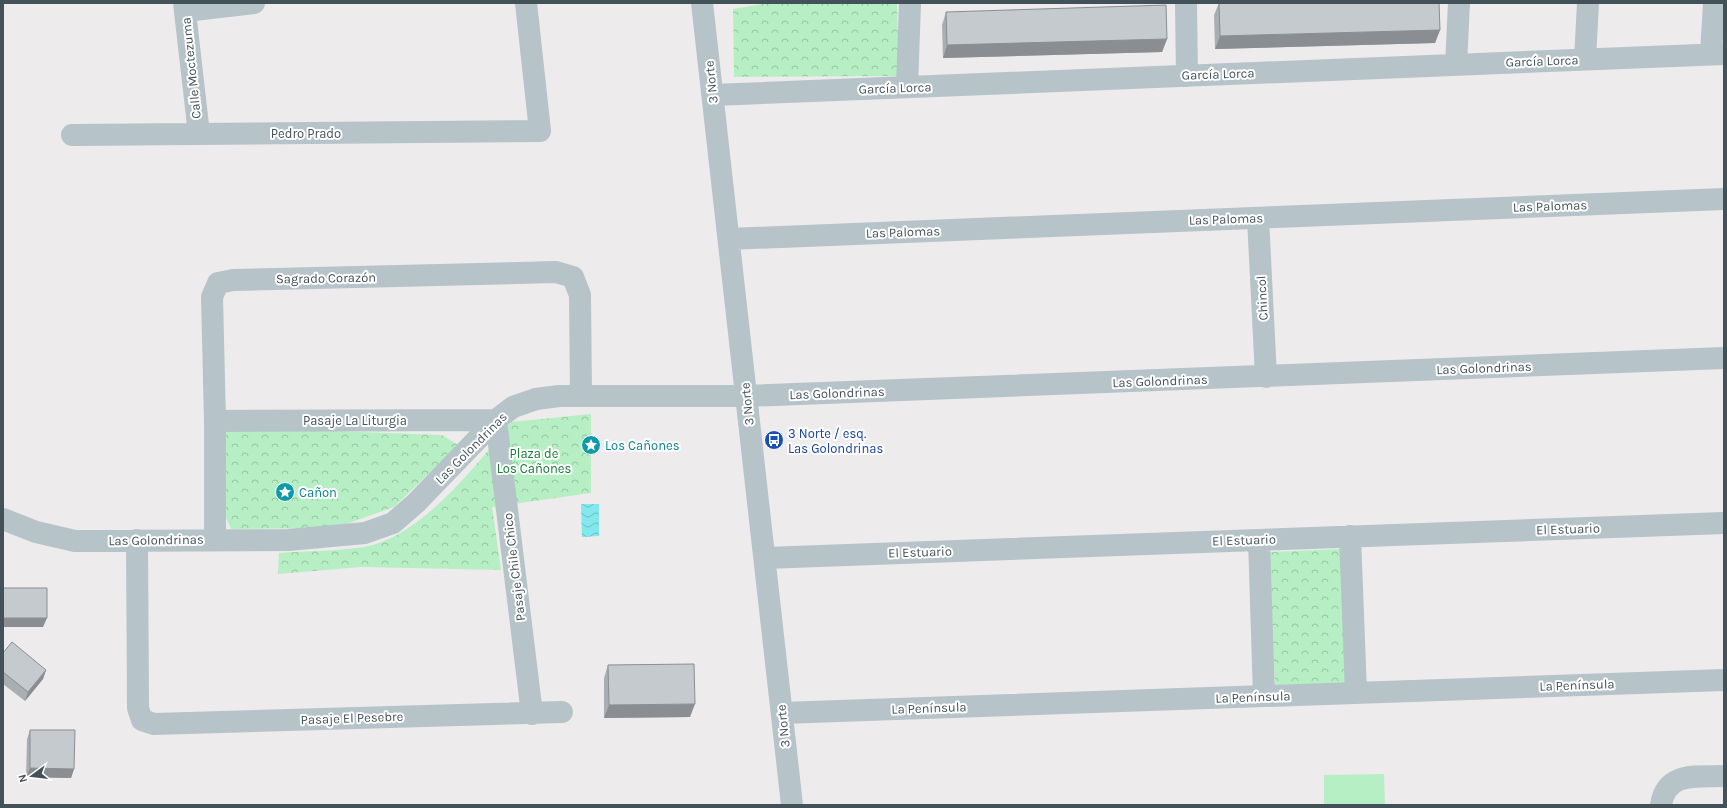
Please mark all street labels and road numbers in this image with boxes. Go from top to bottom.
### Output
street label: Calle Moctezuma [178,17,204,119]
street label: García Lorca [1505,52,1579,70]
street label: 3 Norte [701,60,721,104]
street label: García Lorca [1181,65,1255,83]
street label: García Lorca [858,79,932,97]
street label: Pedro Prado [271,126,341,141]
street label: Las Palomas [1513,197,1588,215]
street label: Las Palomas [1189,210,1264,228]
street label: Las Palomas [866,223,941,241]
street label: Sagrado Corazón [276,270,376,286]
street label: Chincol [1253,275,1271,321]
street label: Las Golondrinas [1436,359,1532,377]
street label: Las Golondrinas [1112,372,1208,390]
street label: 3 Norte [737,382,757,426]
street label: Las Golondrinas [789,384,885,402]
street label: Las Golondrinas [432,409,510,487]
street label: Pasaje La Liturgia [303,413,407,428]
street label: Pasaje Chile Chico [500,512,528,622]
street label: El Estuario [1536,520,1600,538]
street label: El Estuario [1212,531,1276,549]
street label: Las Golondrinas [108,532,204,548]
street label: El Estuario [888,543,952,561]
street label: La Península [1539,676,1615,694]
street label: La Península [1215,688,1291,706]
street label: La Península [891,699,967,717]
street label: 3 Norte [773,704,793,748]
street label: Pasaje El Pesebre [300,709,404,727]

